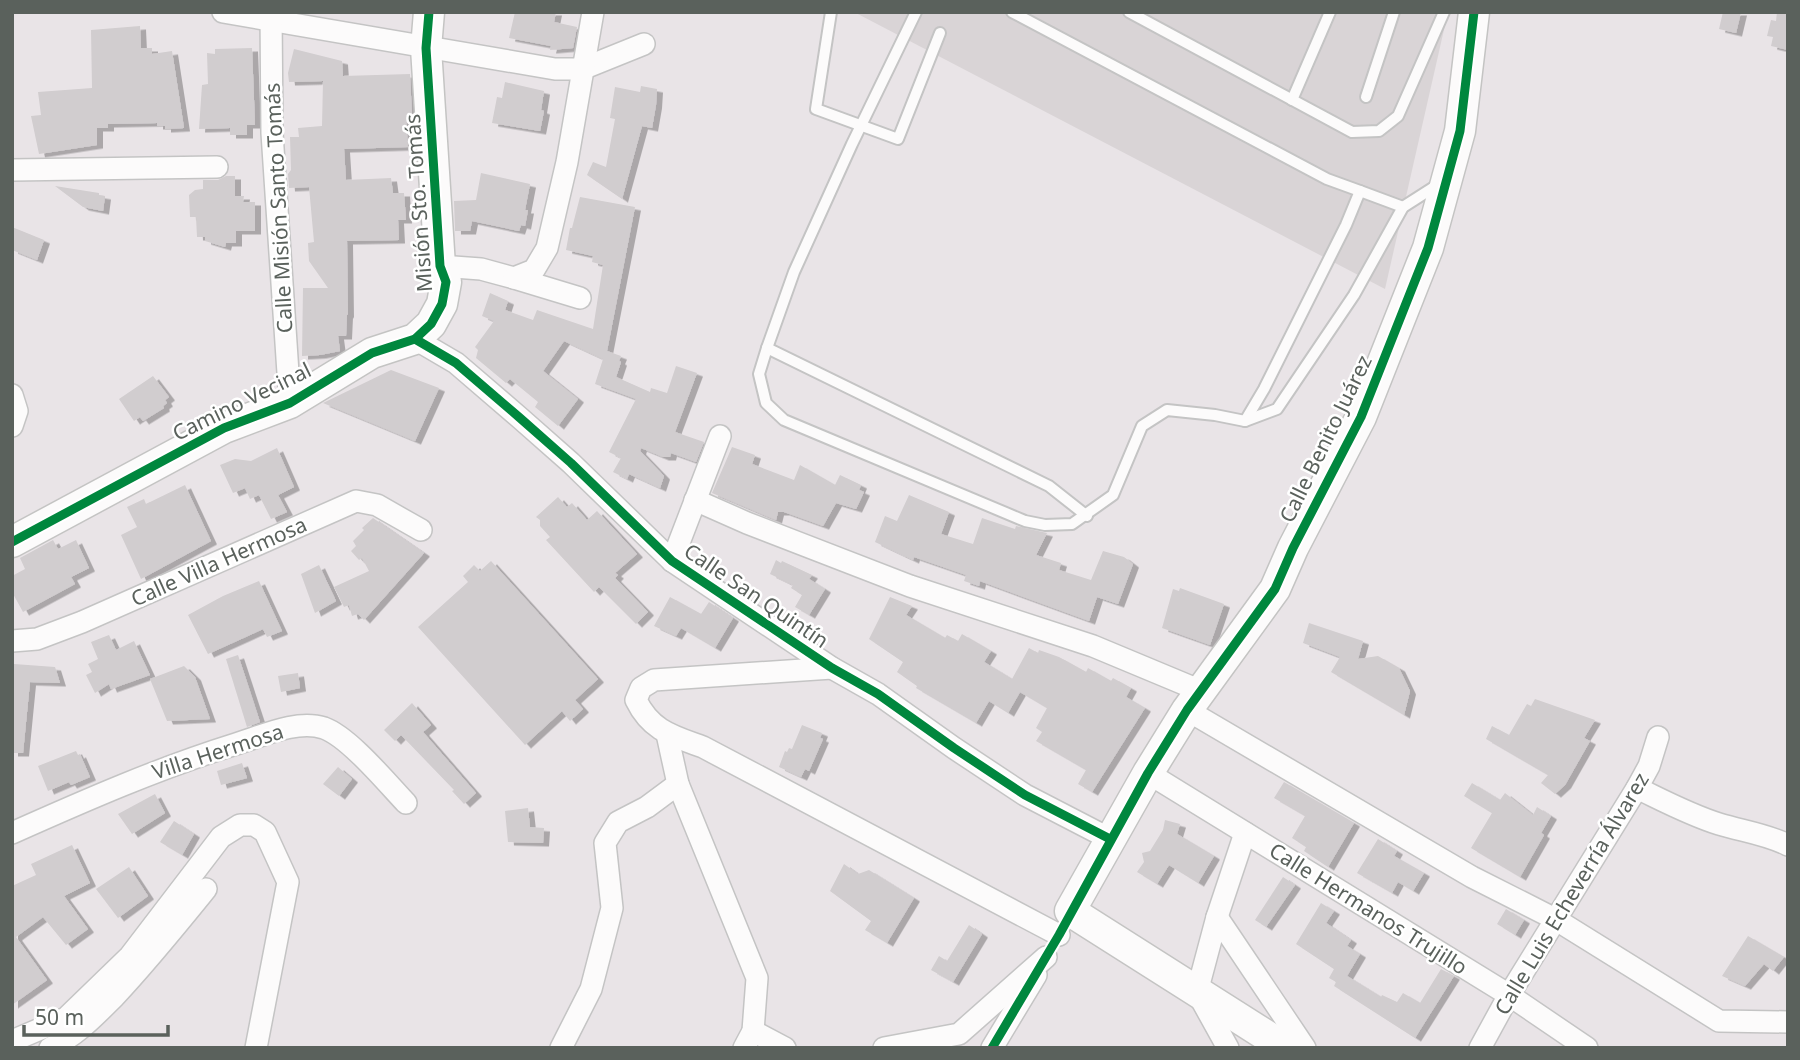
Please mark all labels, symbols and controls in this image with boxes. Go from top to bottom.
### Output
street label: Calle Misión Santo Tomás [257,82,299,334]
street label: Misión Sto. Tomás [398,113,438,293]
street label: Calle Benito Juárez [1272,350,1378,527]
street label: Camino Vecinal [168,355,316,447]
street label: Calle Villa Hermosa [126,510,311,612]
street label: Calle San Quintín [679,536,834,654]
street label: Villa Hermosa [149,717,287,785]
street label: Calle Luis Echeverría Álvarez [1488,767,1655,1020]
street label: Calle Hermanos Trujillo [1264,836,1473,981]
scale bar [24,993,168,1038]
text: 50 m [35,1003,84,1031]

